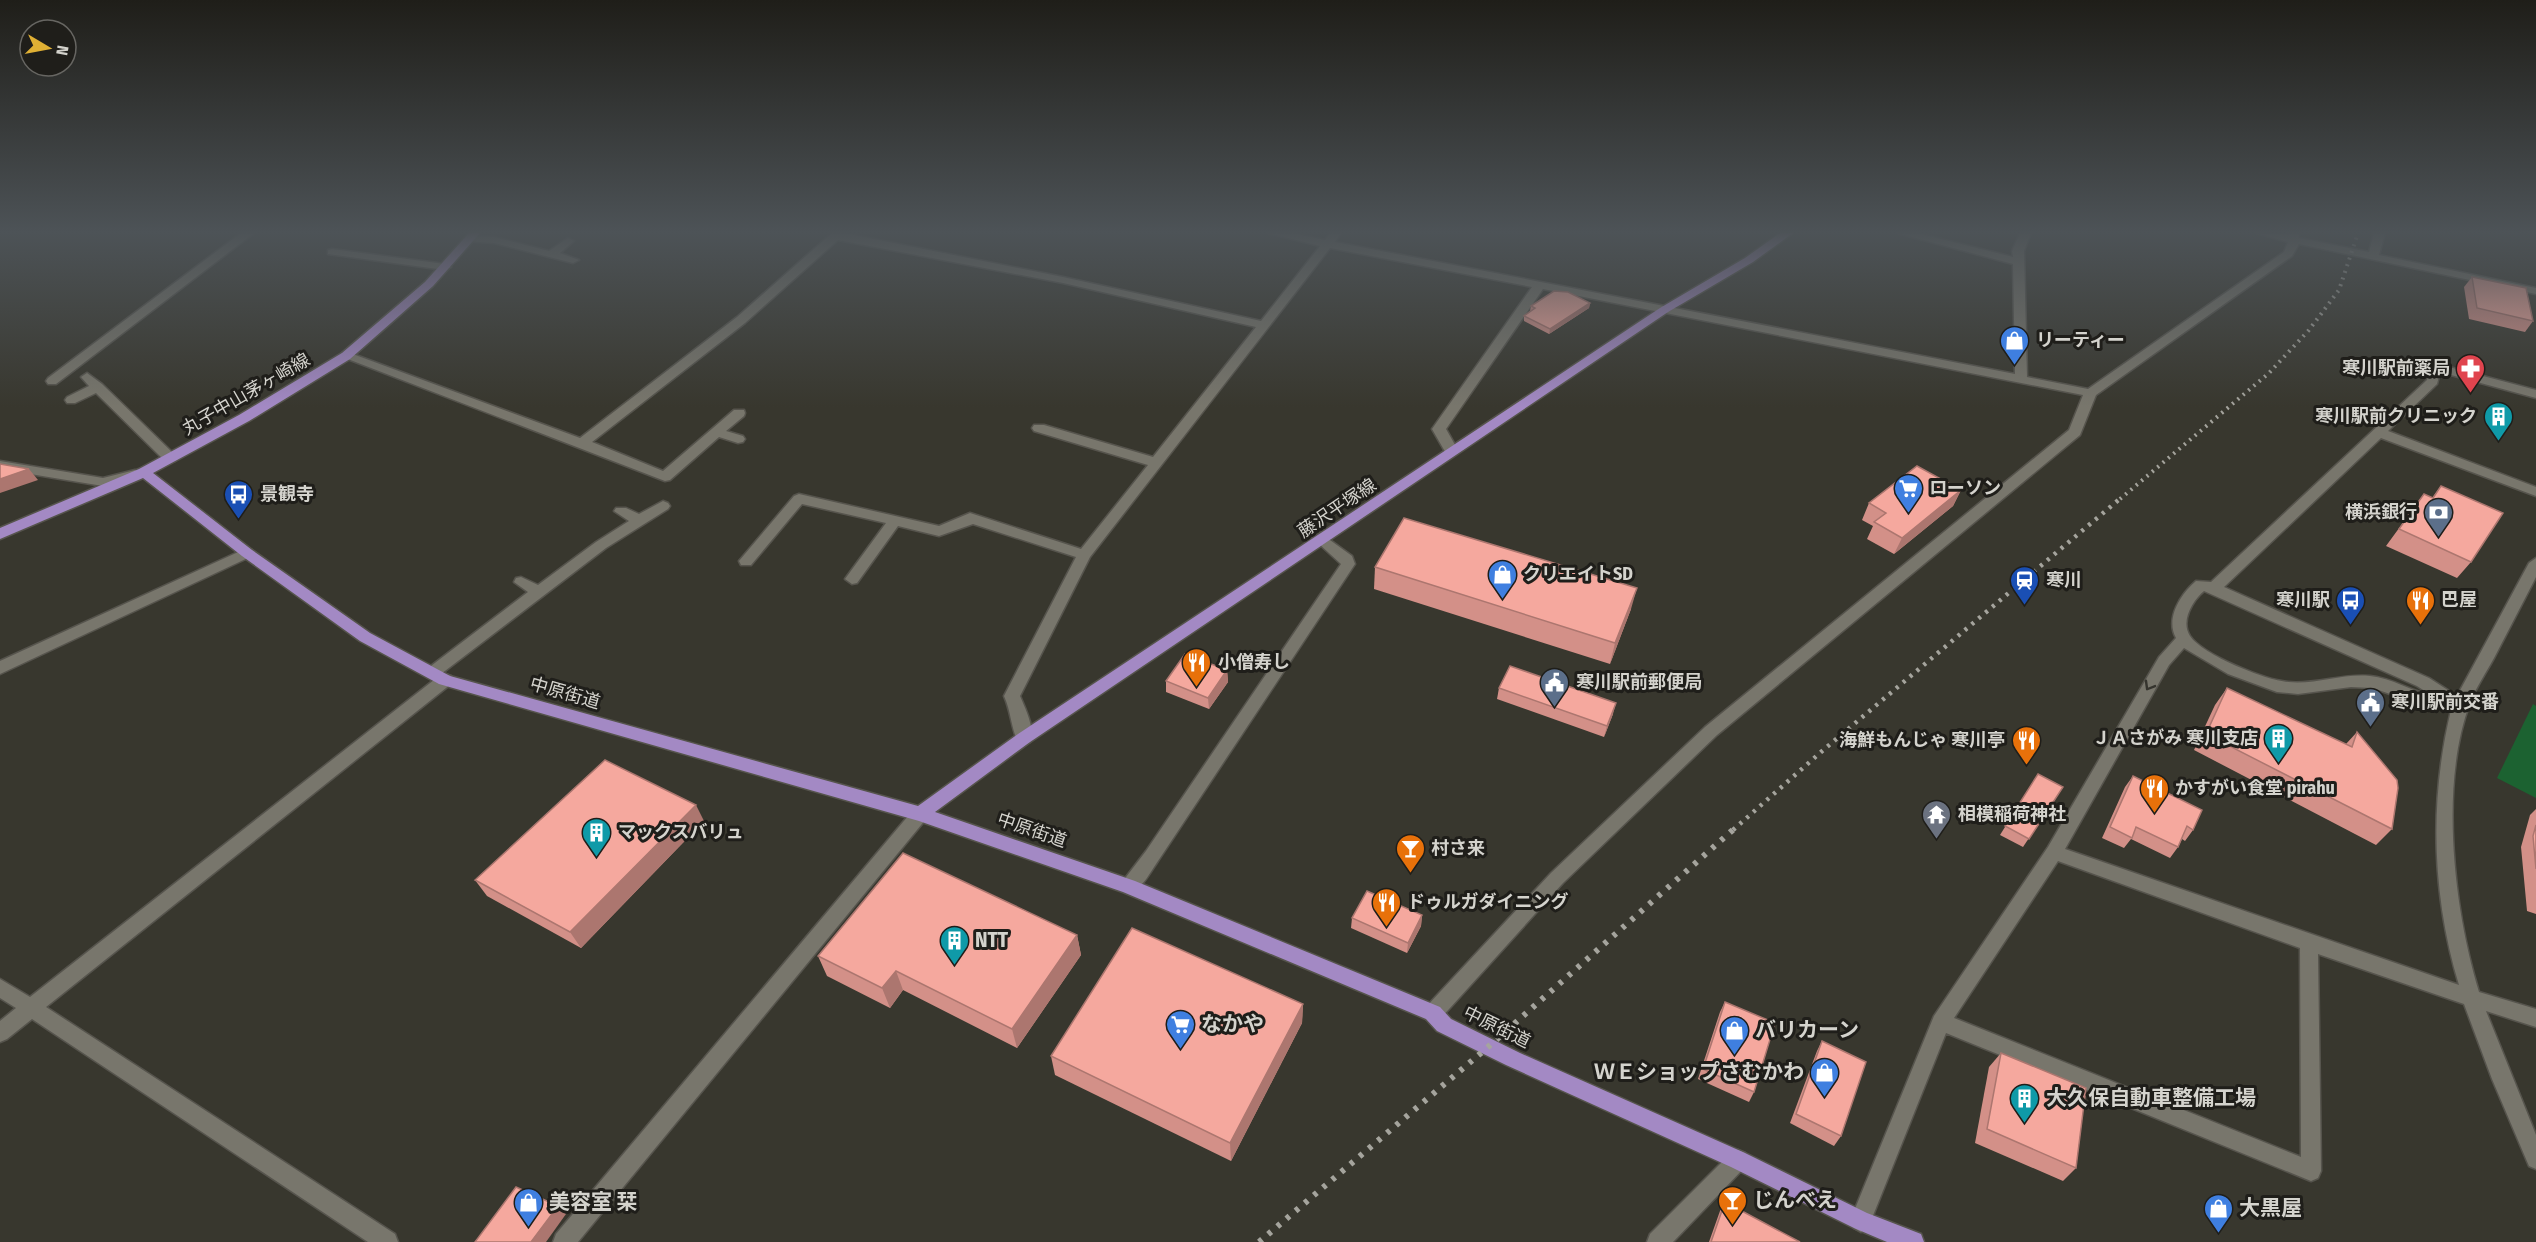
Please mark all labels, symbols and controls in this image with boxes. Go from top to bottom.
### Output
north arrow [18,18,78,78]
text: N [52,44,72,57]
shop icon: リーティー [1999,324,2031,366]
place label: リーティー [2036,329,2125,351]
street label: 丸子中山茅ヶ崎線 [178,348,314,440]
pharmacy icon: 寒川駅前薬局 [2455,352,2487,394]
place label: 寒川駅前薬局 [2342,357,2450,379]
building icon: 寒川駅前クリニック [2482,400,2514,442]
place label: 寒川駅前クリニック [2315,405,2477,427]
supermarket icon: ローソン [1892,472,1924,514]
street label: 藤沢平塚線 [1294,474,1380,542]
place label: ローソン [1929,477,2001,499]
bus stop icon: 景観寺 [223,478,255,520]
place label: 景観寺 [260,483,314,505]
bank icon: 横浜銀行 [2422,496,2454,538]
place label: 横浜銀行 [2345,501,2417,523]
shop icon: クリエイトSD [1486,558,1518,600]
place label: クリエイトSD [1523,563,1633,585]
station icon: 寒川 [2009,564,2041,606]
place label: 寒川 [2046,569,2082,591]
bus stop icon: 寒川駅 [2335,584,2367,626]
restaurant icon: 巴屋 [2404,584,2436,626]
place label: 寒川駅 [2276,589,2330,611]
place label: 巴屋 [2441,589,2477,611]
restaurant icon: 小僧寿し [1181,646,1213,688]
place label: 小僧寿し [1218,651,1290,673]
public building icon: 寒川駅前郵便局 [1539,666,1571,708]
place label: 寒川駅前郵便局 [1576,671,1702,693]
street label: 中原街道 [527,673,603,713]
one-way arrow [2145,680,2156,690]
public building icon: 寒川駅前交番 [2354,686,2386,728]
place label: 寒川駅前交番 [2391,691,2499,713]
building icon: ＪＡさがみ 寒川支店 [2263,722,2295,764]
restaurant icon: 海鮮もんじゃ 寒川亭 [2010,724,2042,766]
place label: ＪＡさがみ 寒川支店 [2092,727,2258,749]
place label: 海鮮もんじゃ 寒川亭 [1839,729,2005,751]
restaurant icon: かすがい食堂 pirahu [2138,772,2170,814]
place label: かすがい食堂 pirahu [2175,777,2335,799]
temple icon: 相模稲荷神社 [1921,798,1953,840]
place label: 相模稲荷神社 [1958,803,2066,825]
street label: 中原街道 [994,808,1070,852]
building icon: マックスバリュ [581,816,613,858]
place label: マックスバリュ [618,821,743,843]
bar icon: 村さ来 [1394,832,1426,874]
place label: 村さ来 [1431,837,1485,859]
restaurant icon: ドゥルガダイニング [1370,886,1402,928]
place label: ドゥルガダイニング [1407,891,1568,913]
building icon: NTT [938,924,970,966]
place label: NTT [975,927,1009,953]
street label: 中原街道 [1460,1001,1534,1053]
supermarket icon: なかや [1164,1008,1196,1050]
place label: なかや [1201,1011,1264,1037]
shop icon: バリカーン [1718,1014,1750,1056]
place label: バリカーン [1755,1017,1859,1043]
shop icon: ＷＥショップさむかわ [1809,1056,1841,1098]
place label: ＷＥショップさむかわ [1594,1059,1804,1085]
building icon: 大久保自動車整備工場 [2009,1082,2041,1124]
place label: 大久保自動車整備工場 [2046,1085,2256,1111]
bar icon: じんべえ [1716,1184,1748,1226]
shop icon: 美容室 栞 [512,1186,544,1228]
place label: じんべえ [1753,1187,1837,1213]
place label: 美容室 栞 [549,1189,637,1215]
shop icon: 大黒屋 [2202,1192,2234,1234]
place label: 大黒屋 [2239,1195,2302,1221]

